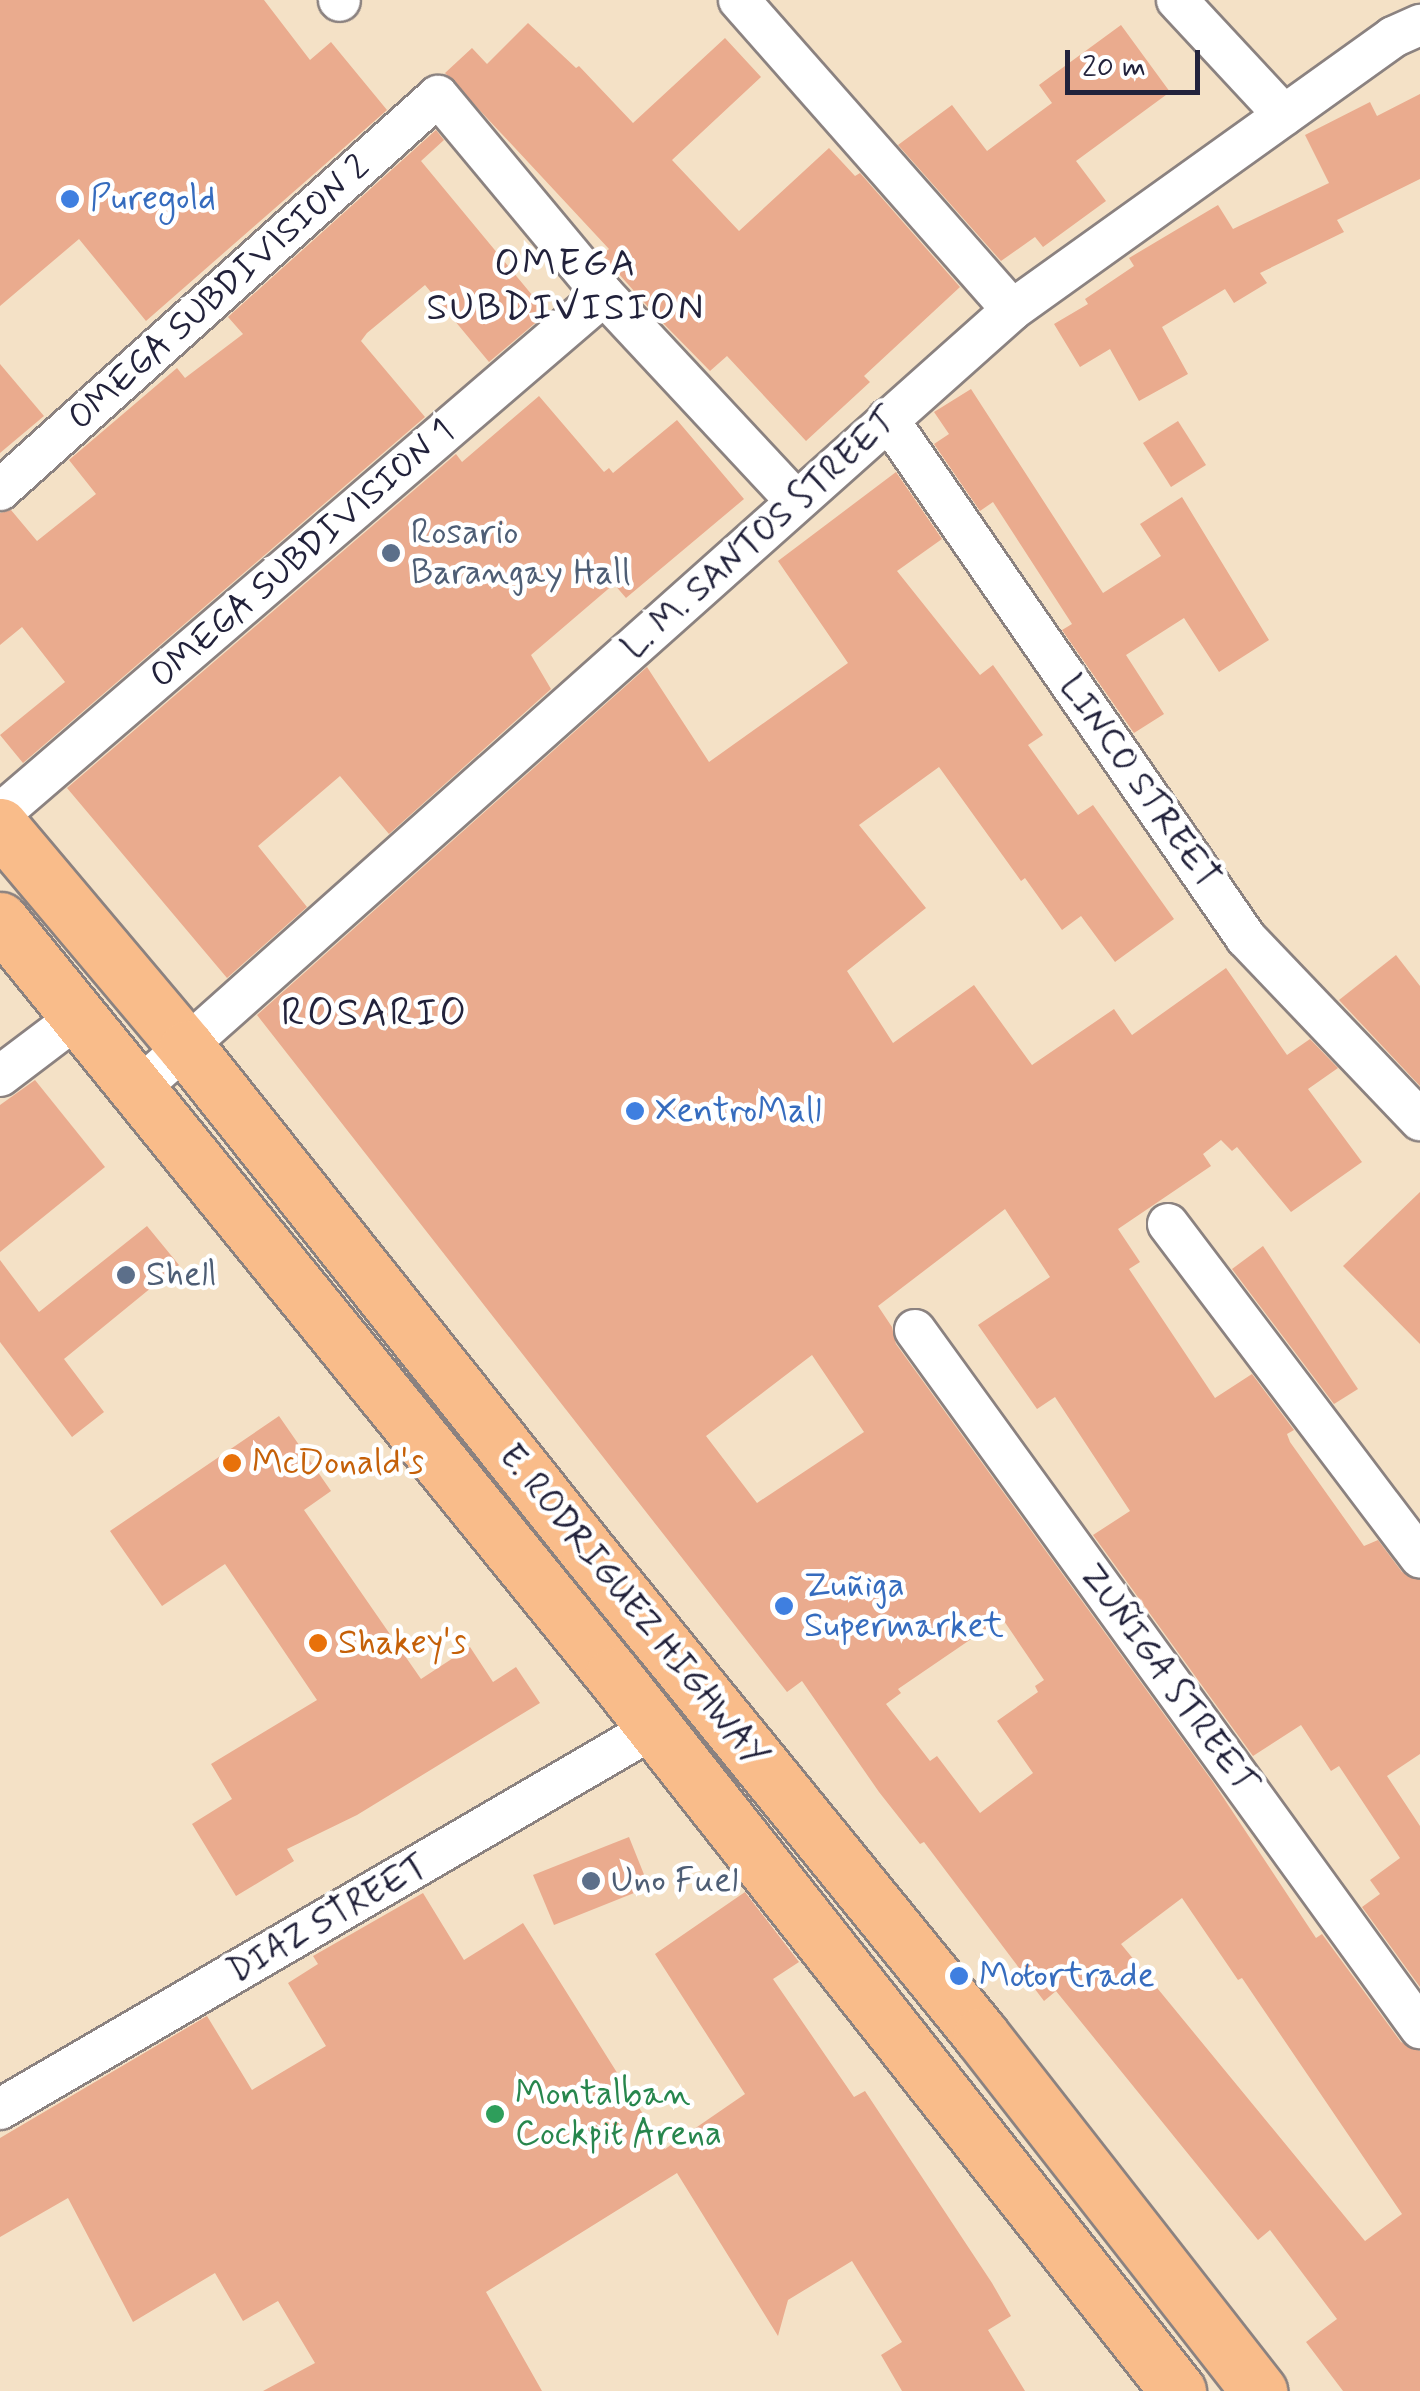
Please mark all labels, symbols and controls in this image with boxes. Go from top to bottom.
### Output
scale bar [1070,30,1205,92]
text: 20 m [1082,48,1146,87]
street label: OMEGA SUBDIVISION 2 [62,148,376,438]
place label: Puregold [90,178,216,220]
marker: Puregold [59,188,81,210]
district label: OMEGA SUBDIVISION [431,242,701,332]
street label: L. M. SANTOS STREET [613,399,907,669]
street label: OMEGA SUBDIVISION 1 [143,412,461,696]
place label: Rosario Barangay Hall [411,512,629,594]
marker: Rosario Barangay Hall [380,542,402,564]
street label: LINCO STREET [1050,667,1228,897]
district label: ROSARIO [285,990,465,1038]
place label: XentroMall [655,1090,821,1132]
marker: XentroMall [624,1100,646,1122]
place label: Shell [146,1254,217,1296]
marker: Shell [115,1264,137,1286]
street label: E. RODRIGUEZ HIGHWAY [490,1436,776,1776]
place label: McDonald's [252,1442,424,1484]
marker: McDonald's [221,1452,243,1474]
street label: ZUÑIGA STREET [1070,1555,1266,1803]
place label: Zuñiga Supermarket [804,1565,1004,1647]
marker: Zuñiga Supermarket [773,1595,795,1617]
place label: Shakey's [338,1622,466,1664]
marker: Shakey's [307,1632,329,1654]
street label: DIAZ STREET [219,1844,437,1994]
place label: Uno Fuel [611,1860,734,1902]
marker: Uno Fuel [580,1870,602,1892]
place label: Motortrade [979,1955,1155,1997]
marker: Motortrade [948,1965,970,1987]
place label: Montalban Cockpit Arena [515,2073,726,2155]
marker: Montalban Cockpit Arena [484,2103,506,2125]

